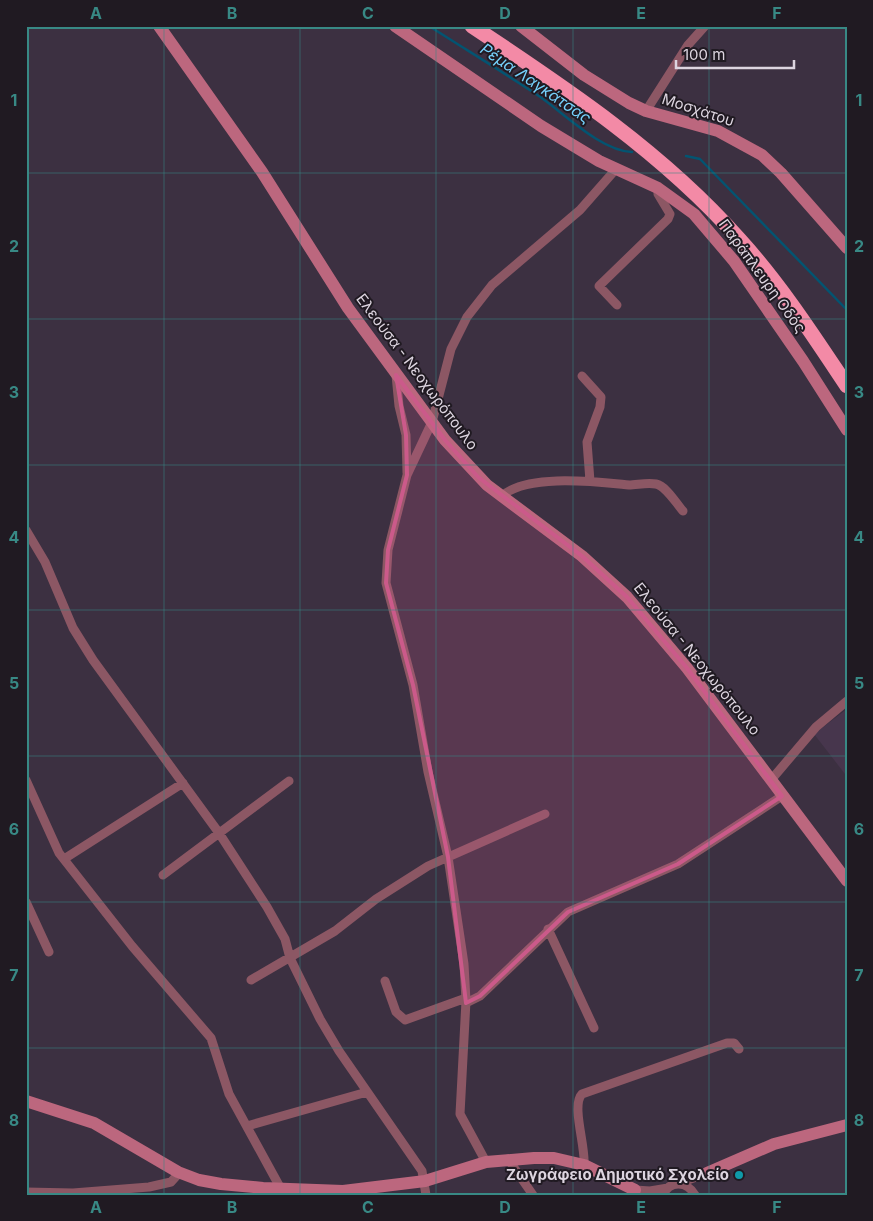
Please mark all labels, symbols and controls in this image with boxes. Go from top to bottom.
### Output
text: A [90,3,102,23]
text: B [227,3,237,23]
text: C [362,3,374,23]
text: D [499,3,511,23]
text: E [636,3,646,23]
text: F [772,3,782,23]
water label: Ρέμα Λαγκάτσας [477,38,595,128]
scale bar [676,38,793,70]
text: 100 m [683,45,725,64]
street label: Μοσχάτου [659,89,737,130]
text: 1 [11,90,17,110]
text: 1 [856,90,862,110]
street label: Παράπλευρη Οδός [715,215,810,336]
text: 2 [9,236,19,256]
text: 2 [854,236,864,256]
street label: Ελεούσα - Νεοχωρόπουλο [352,290,482,454]
text: 3 [9,382,19,402]
text: 3 [854,382,864,402]
text: 4 [9,527,20,547]
text: 4 [854,527,865,547]
street label: Ελεούσα - Νεοχωρόπουλο [630,578,765,739]
text: 5 [9,673,19,693]
text: 5 [854,673,864,693]
text: 6 [9,819,19,839]
text: 6 [854,819,864,839]
text: 7 [9,965,19,985]
text: 7 [854,965,864,985]
text: 8 [9,1110,19,1130]
text: 8 [854,1110,864,1130]
place label: Ζωγράφειο Δημοτικό Σχολείο [506,1165,729,1184]
marker: Ζωγράφειο Δημοτικό Σχολείο [733,1169,745,1181]
text: A [90,1197,102,1217]
text: B [227,1197,237,1217]
text: C [362,1197,374,1217]
text: D [499,1197,511,1217]
text: E [636,1197,646,1217]
text: F [772,1197,782,1217]

